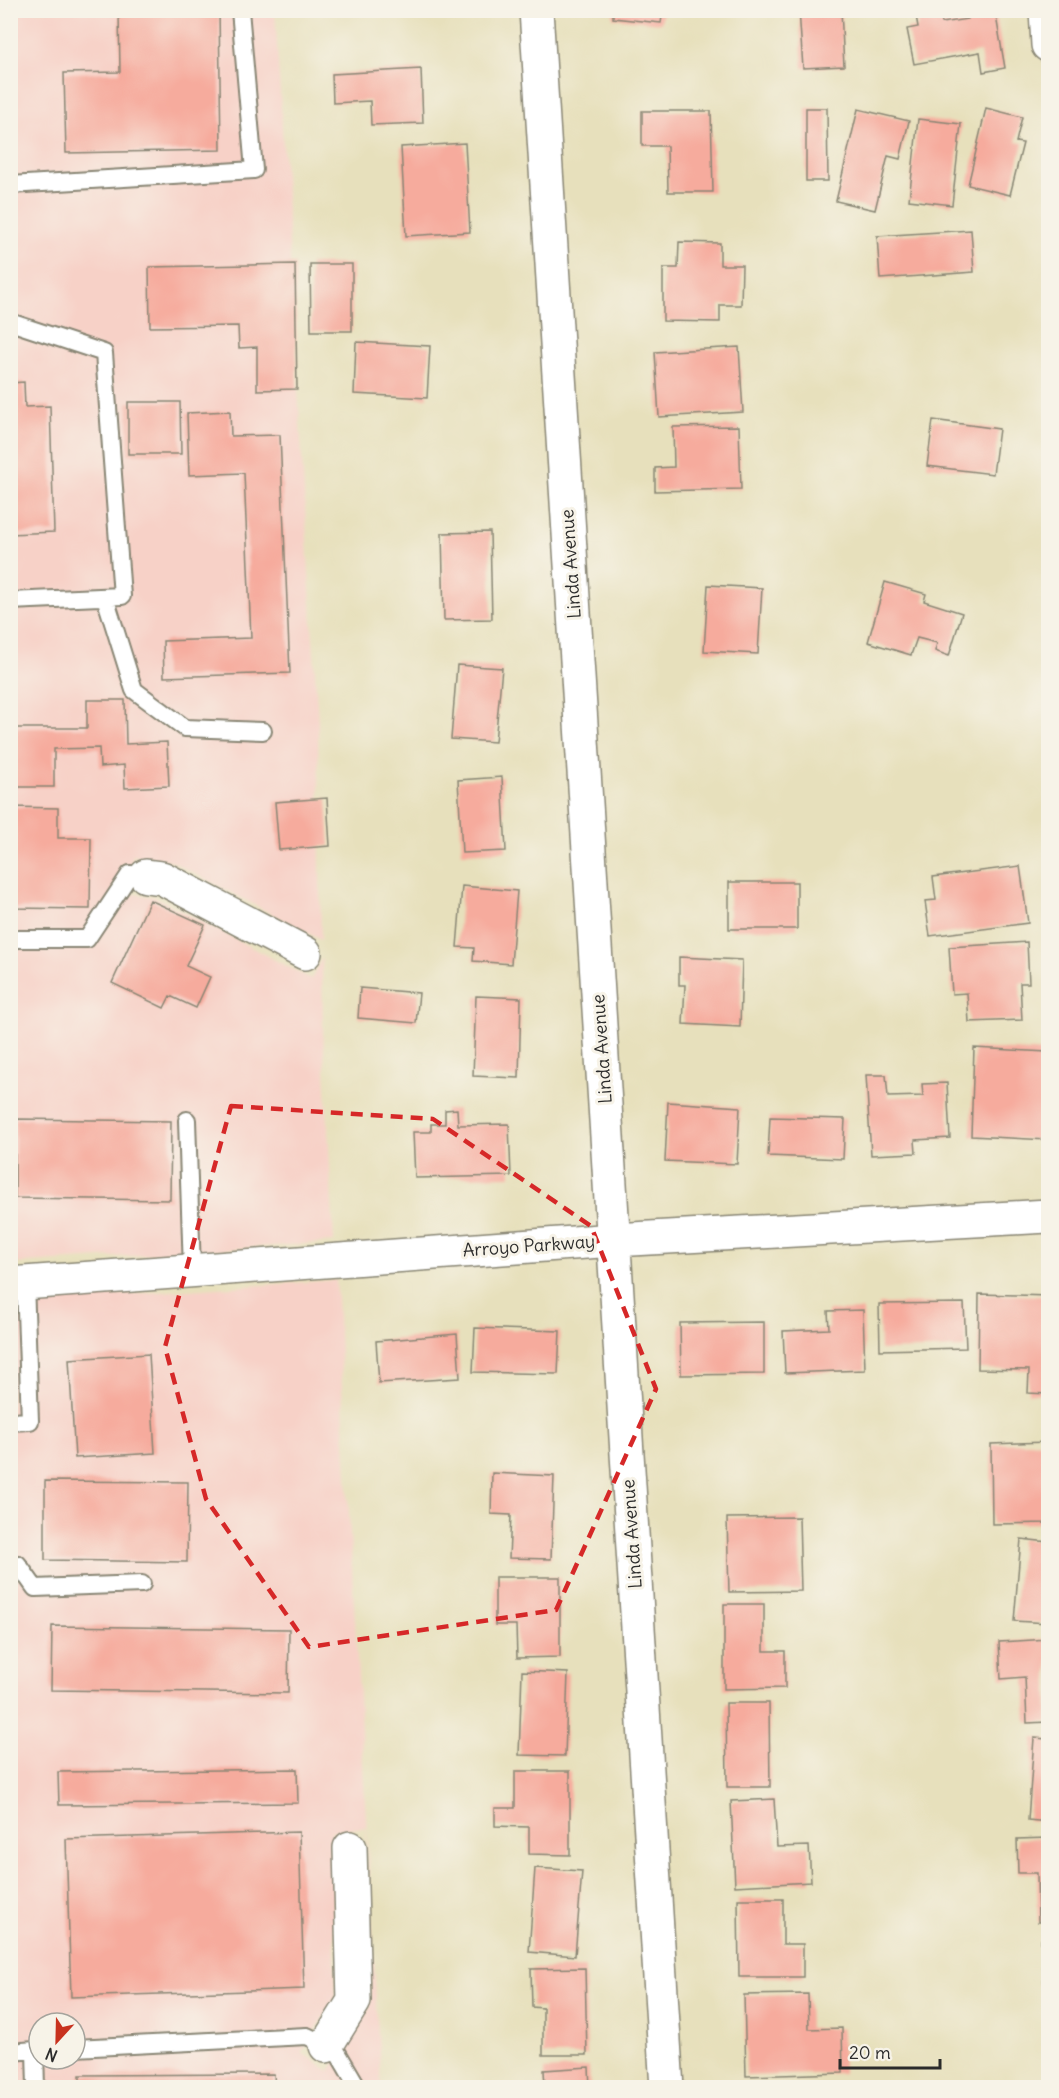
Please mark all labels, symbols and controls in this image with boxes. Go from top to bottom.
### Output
street label: Linda Avenue [555,508,586,620]
street label: Linda Avenue [586,993,617,1105]
street label: Arroyo Parkway [462,1229,596,1262]
street label: Linda Avenue [616,1478,647,1590]
north arrow [27,2011,87,2071]
scale bar [840,2032,940,2070]
text: 20 m [849,2041,891,2064]
text: N [43,2044,60,2066]

